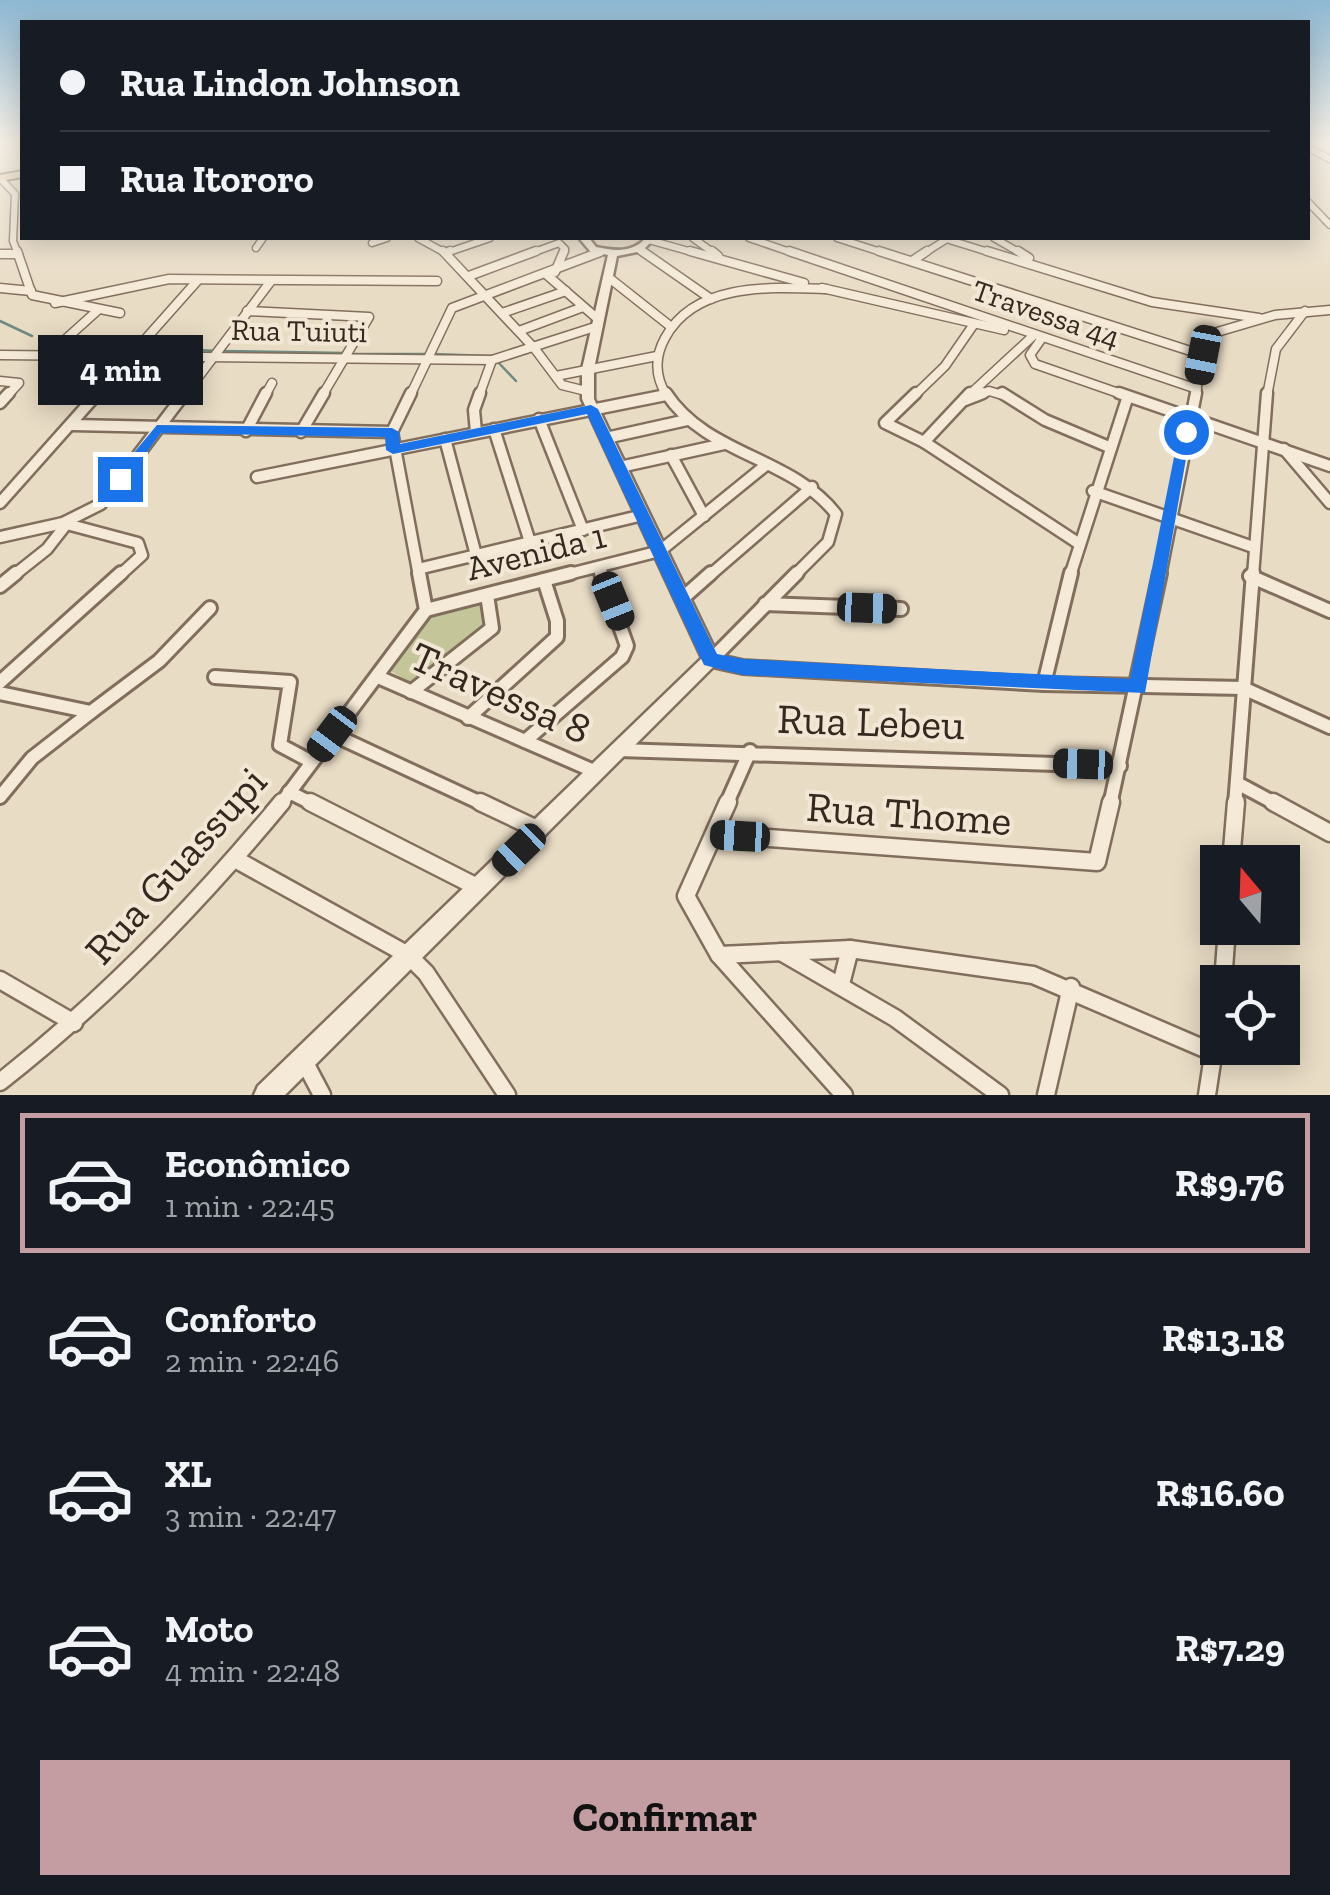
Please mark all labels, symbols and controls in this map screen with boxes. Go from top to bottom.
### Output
text: Rua Lindon Johnson [120,60,460,106]
text: Rua Itororo [120,156,314,202]
street label: Travessa 44 [968,272,1124,356]
street label: Rua Tuiuti [231,312,367,350]
car [1183,323,1223,387]
callout: 4 min [38,334,202,404]
text: 4 min [80,351,161,389]
route start [1164,410,1209,455]
route end [98,457,143,502]
street label: Avenida 1 [462,514,610,590]
car [588,568,638,634]
car [836,592,898,624]
street label: Travessa 8 [403,630,599,755]
street label: Rua Lebeu [776,693,966,750]
car [302,701,362,767]
car [1052,748,1114,780]
street label: Rua Guassupi [74,756,277,974]
street label: Rua Thome [805,781,1013,846]
car [487,818,551,882]
car [709,819,771,853]
north arrow [1200,845,1300,945]
map controls [1200,845,1300,1065]
button: locate [1200,965,1300,1065]
icon: car [45,1138,135,1228]
text: Econômico [165,1141,350,1187]
text: R$9.76 [1175,1160,1285,1206]
text: 1 min · 22:45 [165,1187,335,1225]
icon: car [45,1293,135,1383]
text: Conforto [165,1296,316,1342]
text: R$13.18 [1162,1315,1285,1361]
text: 2 min · 22:46 [165,1342,340,1380]
icon: car [45,1448,135,1538]
text: XL [165,1451,212,1497]
text: R$16.60 [1156,1470,1285,1516]
text: 3 min · 22:47 [165,1497,336,1535]
icon: car [45,1603,135,1693]
text: Moto [165,1606,253,1652]
text: R$7.29 [1175,1625,1285,1671]
text: 4 min · 22:48 [165,1652,341,1690]
button: Confirmar [40,1760,1290,1875]

